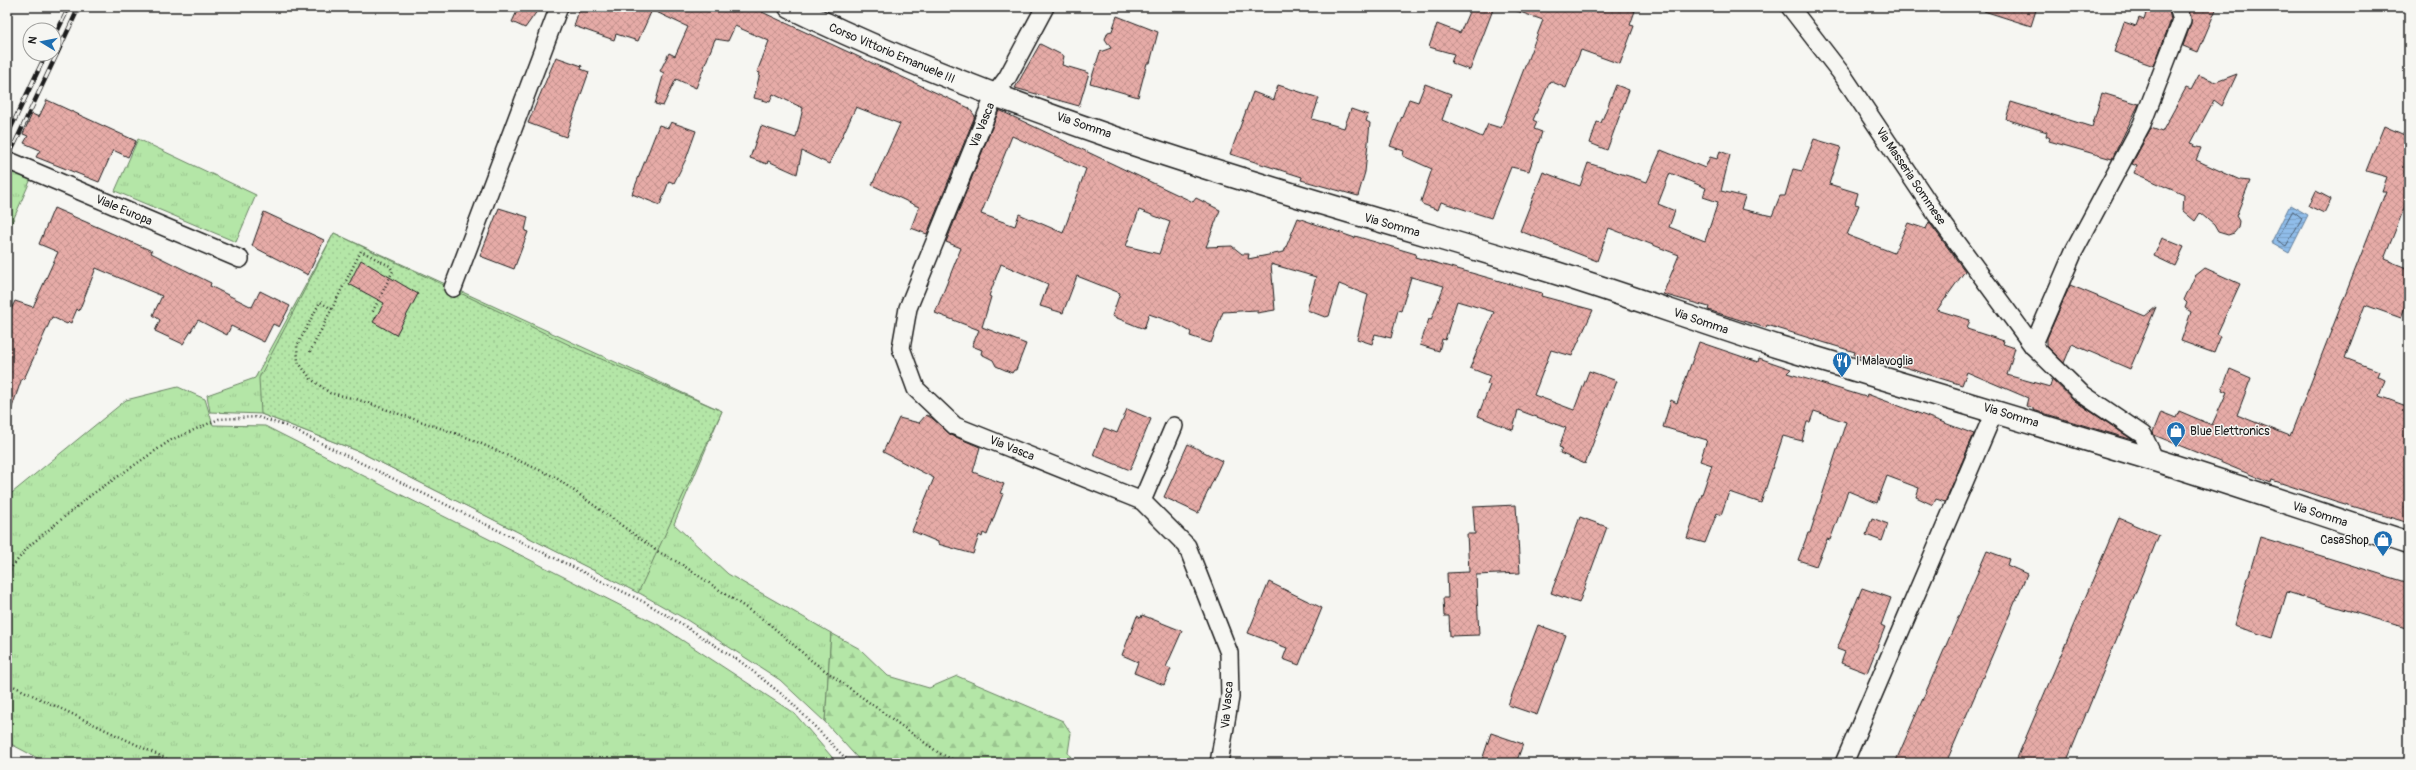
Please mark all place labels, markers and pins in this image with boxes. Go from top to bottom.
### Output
restaurant icon: I Malavoglia [1831,350,1853,378]
place label: I Malavoglia [1856,354,1914,369]
shop icon: Blue Elettronics [2165,420,2187,448]
place label: Blue Elettronics [2190,424,2270,439]
shop icon: CasaShop [2372,529,2394,557]
place label: CasaShop [2320,533,2369,548]

